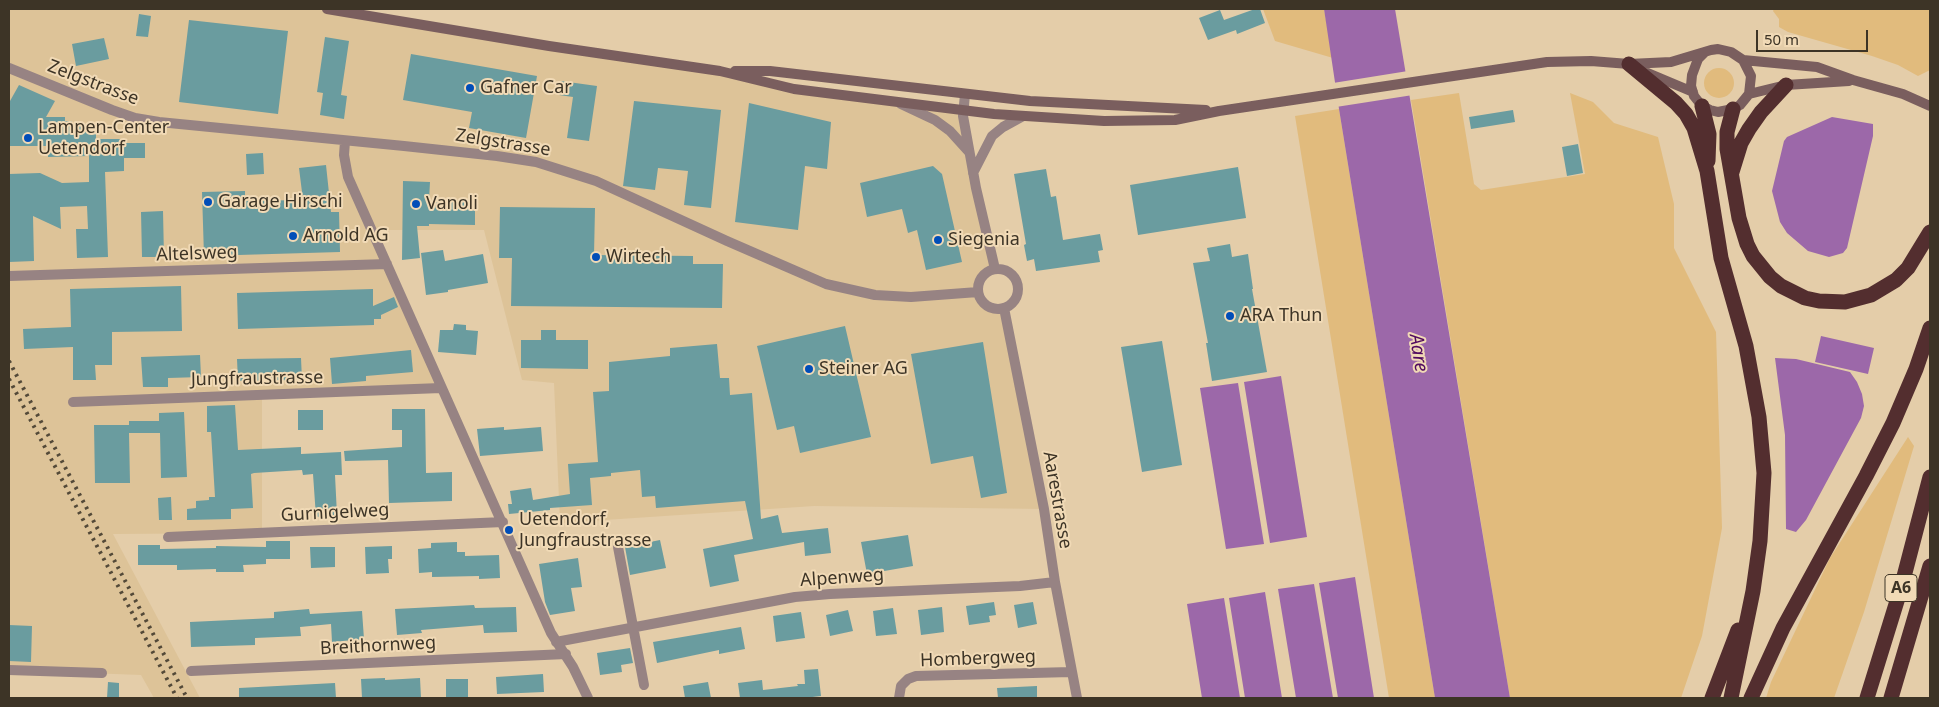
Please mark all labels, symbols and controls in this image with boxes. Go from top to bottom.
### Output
scale bar [1759,20,1872,52]
text: 50 m [1764,29,1799,49]
street label: Zelgstrasse [44,56,142,110]
place label: Gafner Car [480,77,572,99]
marker: Gafner Car [464,82,476,94]
place label: Lampen-Center Uetendorf [38,117,169,160]
street label: Zelgstrasse [454,125,552,161]
marker: Lampen-Center Uetendorf [22,132,34,144]
place label: Garage Hirschi [218,191,343,213]
place label: Vanoli [426,193,478,215]
marker: Garage Hirschi [202,196,214,208]
marker: Vanoli [410,198,422,210]
place label: Arnold AG [303,225,389,247]
place label: Siegenia [948,229,1020,251]
marker: Arnold AG [287,230,299,242]
marker: Siegenia [932,234,944,246]
street label: Altelsweg [156,242,238,266]
place label: Wirtech [606,246,671,268]
marker: Wirtech [590,251,602,263]
place label: ARA Thun [1240,305,1322,327]
marker: ARA Thun [1224,310,1236,322]
water label: Aare [1404,332,1432,374]
place label: Steiner AG [819,358,908,380]
marker: Steiner AG [803,363,815,375]
street label: Jungfraustrasse [191,367,323,391]
street label: Aarestrasse [1038,450,1076,550]
street label: Gurnigelweg [280,499,390,527]
place label: Uetendorf, Jungfraustrasse [519,509,651,552]
marker: Uetendorf, Jungfraustrasse [503,524,515,536]
street label: Alpenweg [799,564,885,592]
road number: A6 [1885,574,1917,602]
street label: Breithornweg [320,632,436,660]
street label: Hombergweg [920,646,1036,672]

